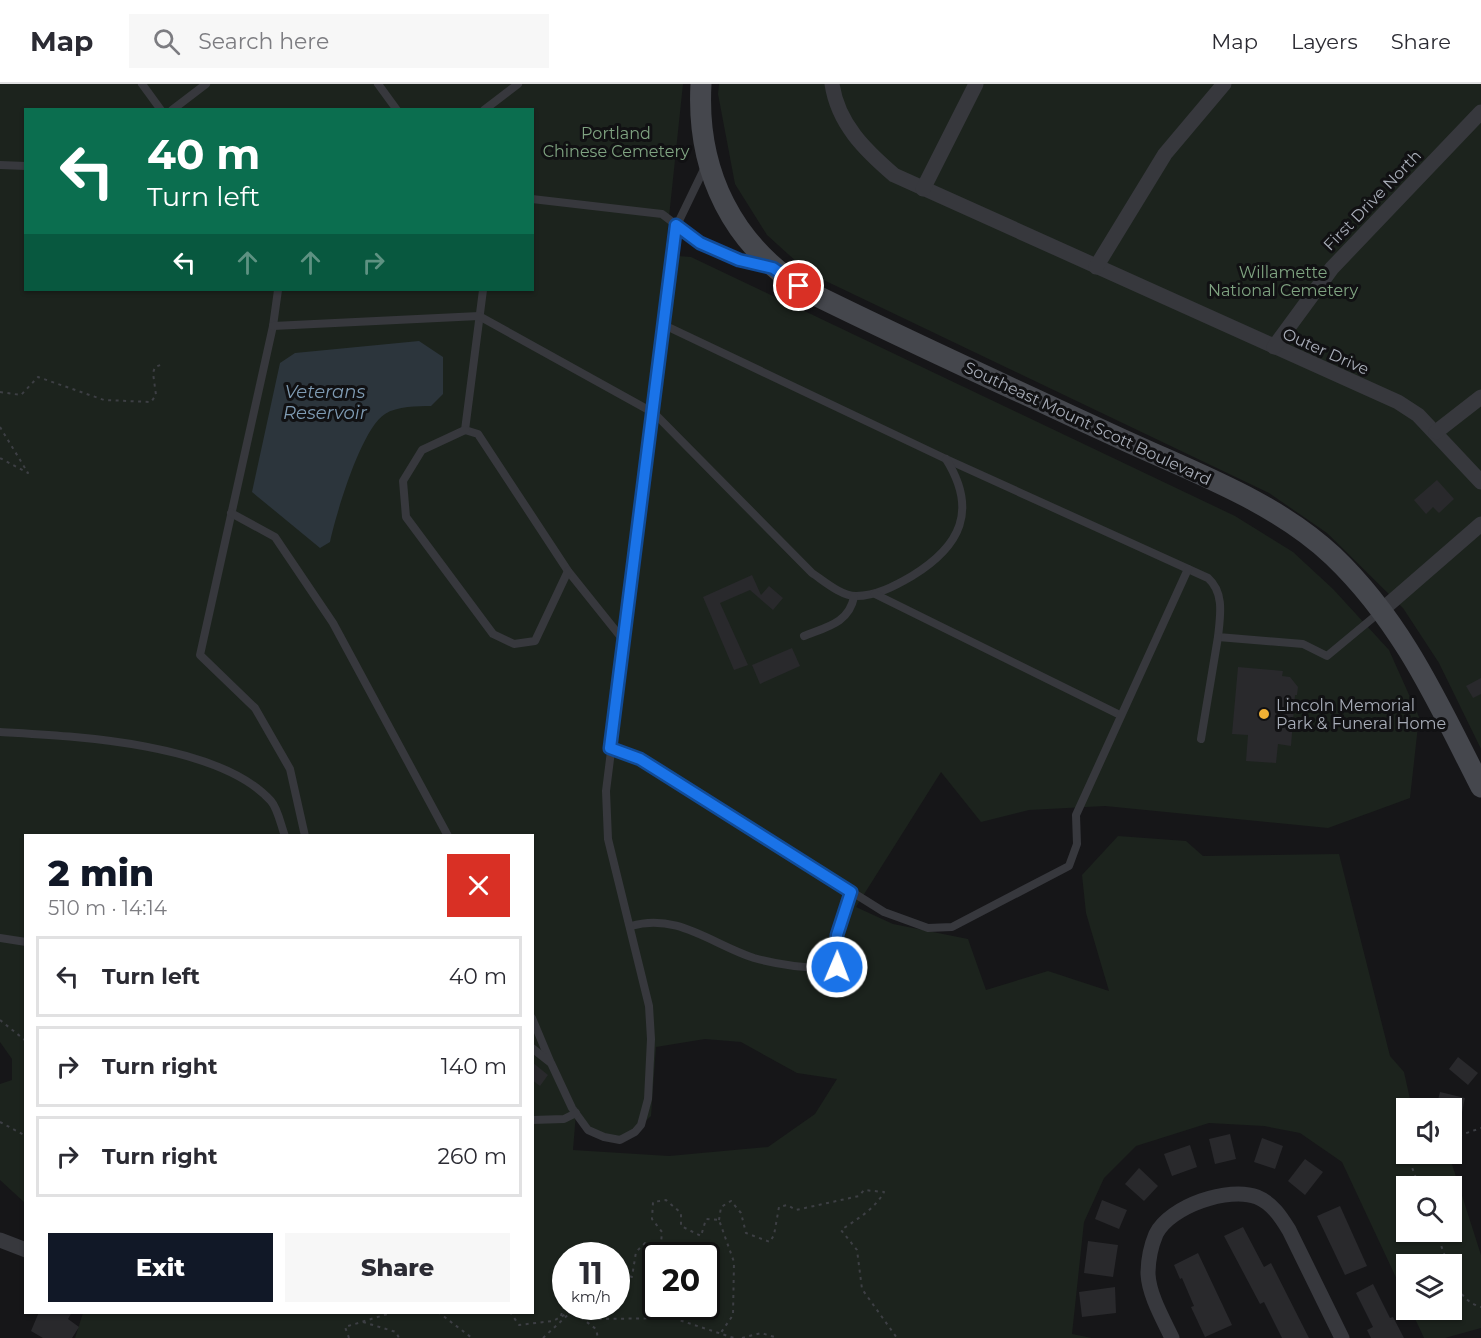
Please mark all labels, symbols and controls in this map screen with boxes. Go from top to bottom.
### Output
search box [129,14,549,68]
text: Map [30,24,93,58]
icon: search [150,25,183,58]
text: Search here [198,28,329,55]
text: Map [1211,29,1258,54]
text: Layers [1291,29,1358,54]
text: Share [1391,29,1451,54]
park label: Portland Chinese Cemetery [543,124,690,161]
text: 40 m [147,128,260,180]
icon: left [48,132,126,210]
street label: First Drive North [1320,146,1425,255]
text: Turn left [147,180,260,213]
icon: left [168,246,201,279]
icon: ahead [231,246,264,279]
icon: ahead [294,246,327,279]
icon: right [357,246,390,279]
pin [773,260,824,311]
park label: Willamette National Cemetery [1208,263,1358,300]
icon: arrive [782,269,815,302]
street label: Outer Drive [1280,324,1372,379]
street label: Southeast Mount Scott Boulevard [961,358,1214,489]
water label: Veterans Reservoir [283,381,368,424]
place label: Lincoln Memorial Park & Funeral Home [1276,696,1446,733]
marker: Lincoln Memorial Park & Funeral Home [1257,707,1271,721]
text: 2 min [48,851,154,895]
button: close [447,854,510,917]
text: 510 m · 14:14 [48,896,167,920]
position arrow [805,935,869,999]
icon: left [51,960,84,993]
text: Turn left [102,963,200,990]
text: 40 m [449,963,507,990]
icon: right [51,1050,84,1083]
text: Turn right [102,1053,217,1080]
text: 140 m [441,1053,507,1080]
map controls [1396,1098,1462,1320]
button: sound [1396,1098,1462,1164]
icon: right [51,1140,84,1173]
text: Turn right [102,1143,217,1170]
text: 260 m [437,1143,507,1170]
button: search [1396,1176,1462,1242]
button: Exit [48,1233,273,1302]
button: Share [285,1233,510,1302]
speed limit sign: 20 [642,1242,720,1320]
button: layers [1396,1254,1462,1320]
text: 11 [579,1255,603,1292]
text: km/h [571,1287,611,1306]

